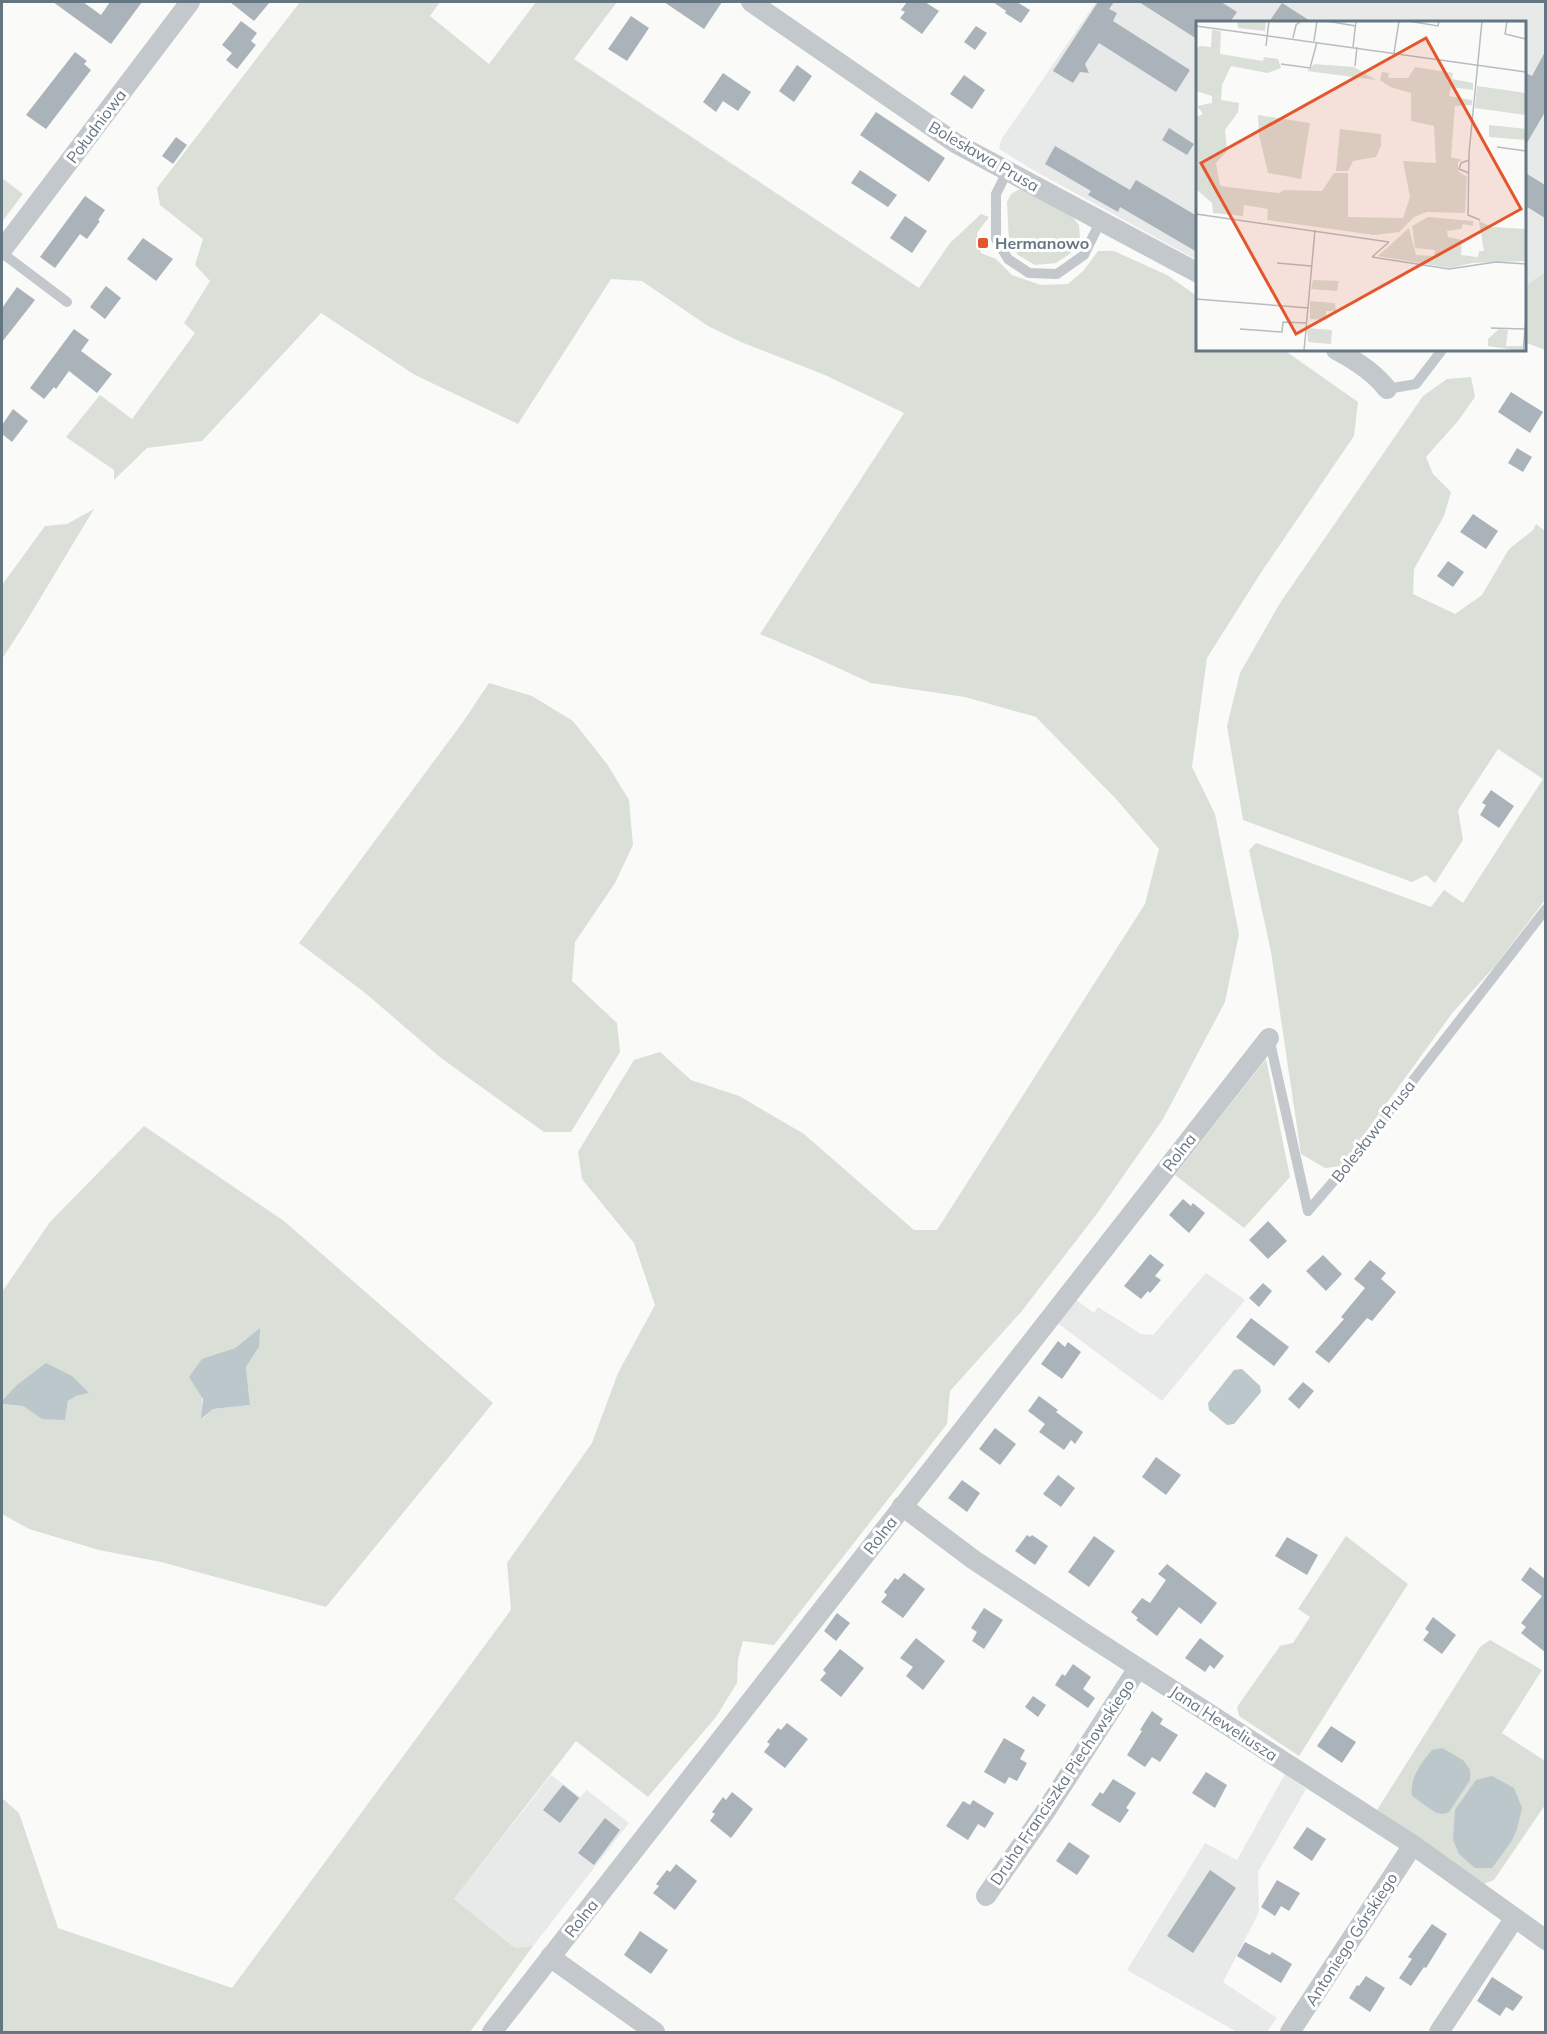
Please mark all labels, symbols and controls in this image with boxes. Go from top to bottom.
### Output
inset map [1196,21,1526,351]
street label: Południowa [62,85,130,167]
street label: Bolesława Prusa [925,116,1043,196]
place label: Hermanowo [995,233,1089,253]
marker: Hermanowo [976,236,990,250]
street label: Bolesława Prusa [1327,1076,1419,1186]
street label: Rolna [1158,1129,1200,1175]
street label: Rolna [859,1512,901,1558]
street label: Druha Franciszka Piechowskiego [985,1675,1139,1889]
street label: Jana Heweliusza [1167,1681,1281,1765]
street label: Antoniego Górskiego [1300,1869,1402,2009]
street label: Rolna [560,1895,602,1941]

